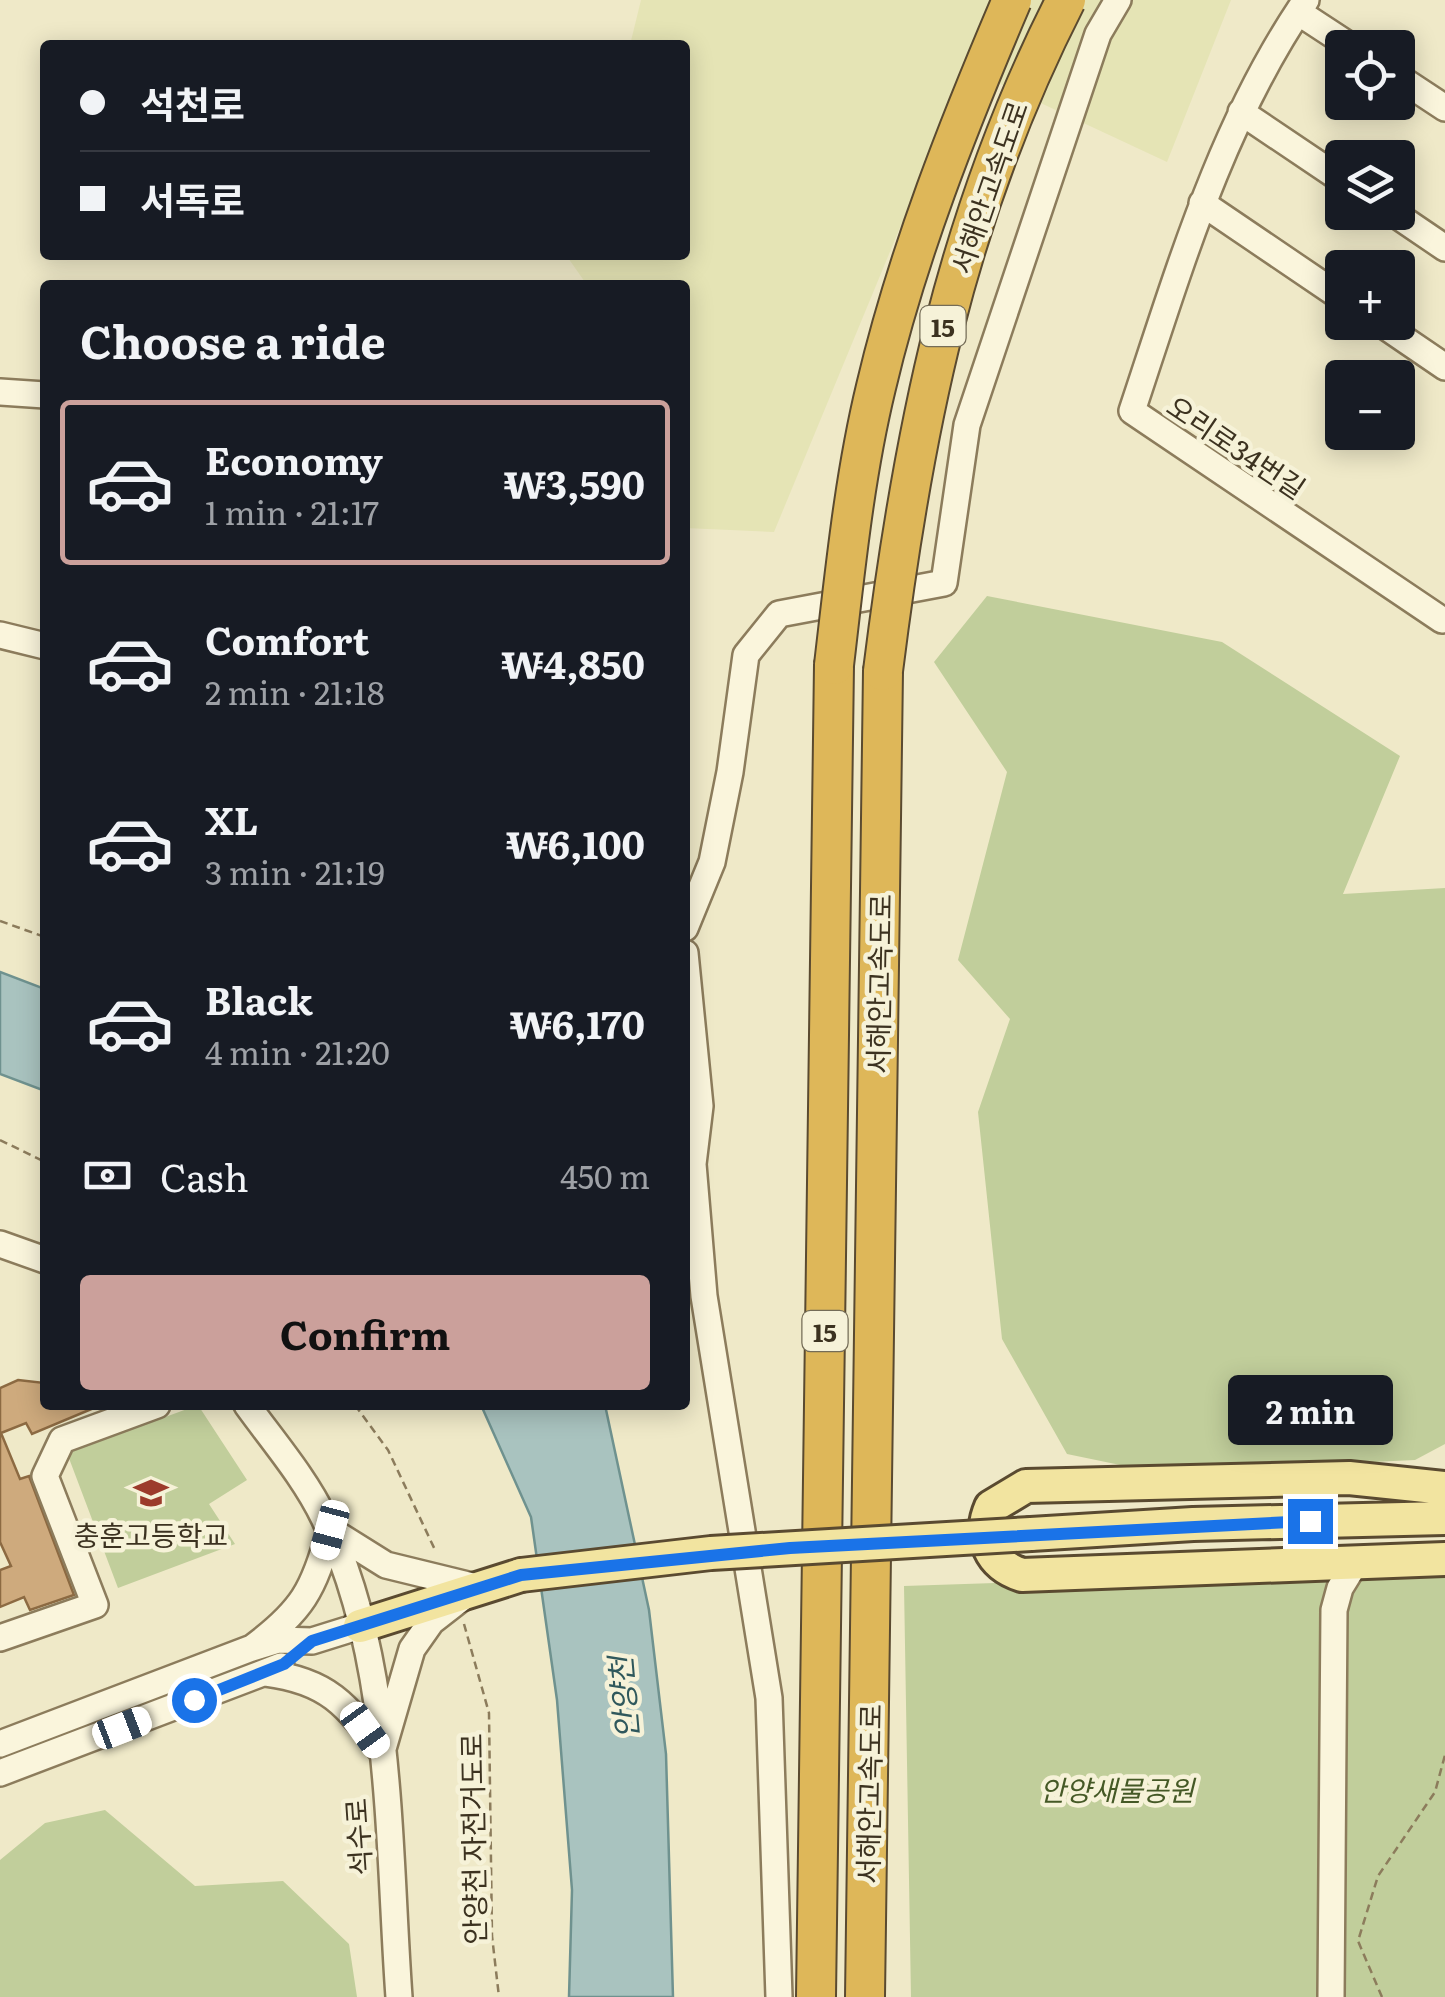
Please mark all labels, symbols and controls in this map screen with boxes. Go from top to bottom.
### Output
map controls [1325,30,1415,450]
button: locate [1325,30,1415,120]
text: 석천로 [140,74,245,131]
street label: 서해안고속도로 [939,95,1037,279]
button: layers [1325,140,1415,230]
text: 서독로 [140,170,245,227]
button: + [1325,250,1415,340]
text: Choose a ride [80,306,386,373]
road number: 15 [920,306,966,346]
button: − [1325,360,1415,450]
street label: 오리로34번길 [1159,384,1315,508]
text: Economy [205,430,383,487]
icon: car [85,438,175,528]
text: ₩3,590 [504,454,645,511]
text: 1 min · 21:17 [205,487,379,535]
text: Comfort [205,610,369,667]
icon: car [85,618,175,708]
text: ₩4,850 [501,634,645,691]
text: 2 min · 21:18 [205,667,385,715]
text: XL [205,790,258,847]
icon: car [85,798,175,888]
text: ₩6,100 [506,814,645,871]
text: 3 min · 21:19 [205,847,385,895]
street label: 서해안고속도로 [855,893,901,1075]
text: Black [205,970,313,1027]
icon: car [85,978,175,1068]
text: ₩6,170 [510,994,645,1051]
text: 4 min · 21:20 [205,1027,390,1075]
text: Cash [160,1147,249,1204]
icon: cash [80,1148,135,1203]
text: 450 m [560,1151,650,1199]
button: Confirm [80,1275,650,1390]
road number: 15 [802,1311,848,1351]
callout: 2 min [1228,1376,1392,1446]
text: 2 min [1266,1386,1355,1434]
school or university icon: 충훈고등학교 [132,1474,170,1512]
car [308,1497,352,1563]
route end [1288,1499,1333,1544]
place label: 충훈고등학교 [74,1513,228,1555]
water label: 안양천 [596,1651,648,1741]
route start [172,1678,217,1723]
car [335,1697,395,1763]
car [89,1703,155,1753]
street label: 서해안고속도로 [845,1703,891,1885]
street label: 안양천 자전거도로 [449,1733,495,1945]
park label: 안양새물공원 [1040,1768,1197,1810]
street label: 석수로 [333,1797,381,1877]

